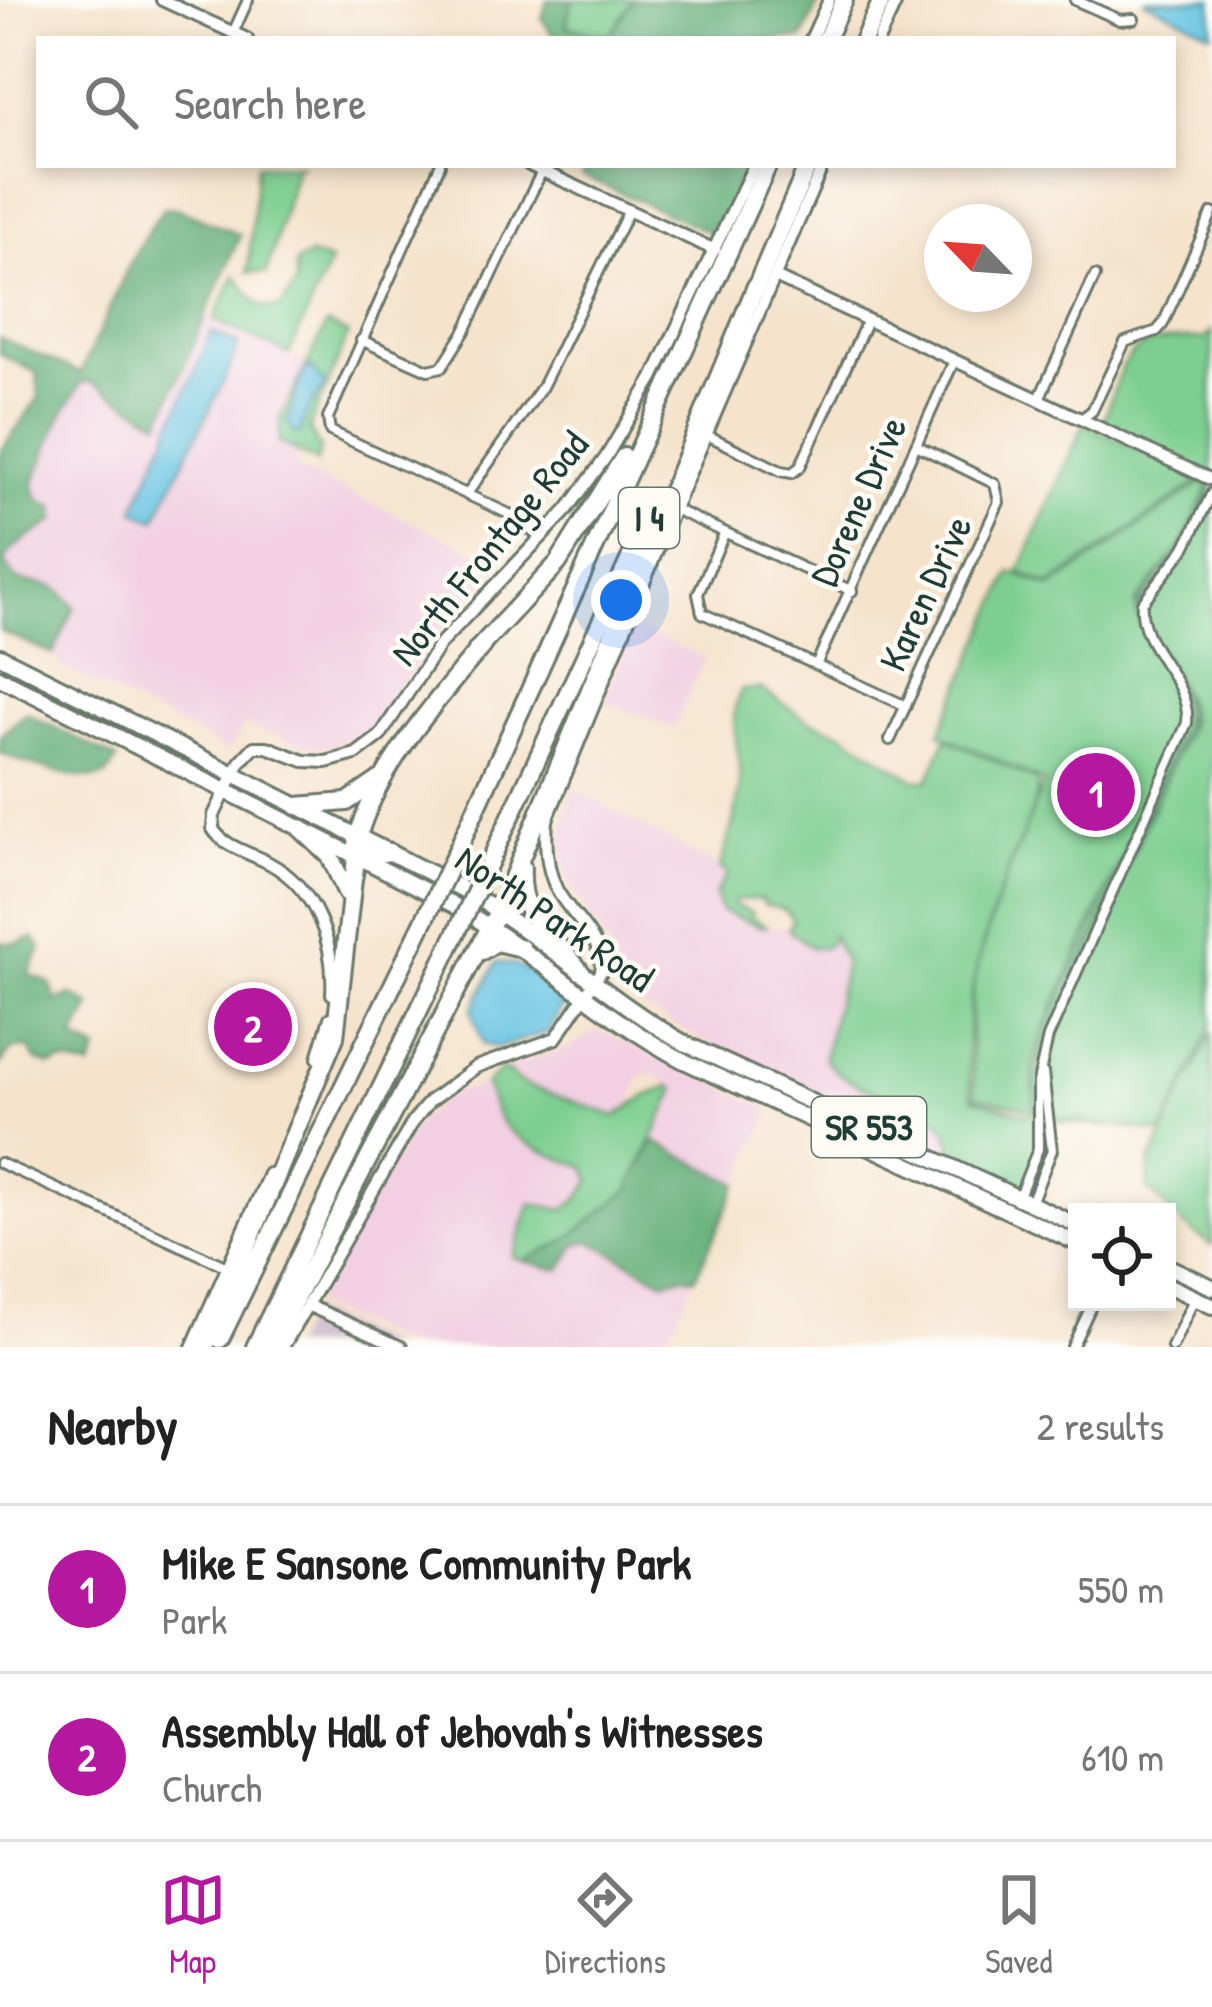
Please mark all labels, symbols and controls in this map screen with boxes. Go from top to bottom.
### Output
search box [36,36,1176,168]
icon: search [78,69,144,135]
text: Search here [174,72,366,133]
north arrow [924,204,1032,312]
street label: Dorene Drive [797,408,918,594]
street label: North Frontage Road [377,419,600,676]
road number: I 4 [619,488,679,548]
street label: Karen Drive [865,506,984,679]
your location [591,570,651,630]
pin: 1 [1057,747,1135,837]
street label: North Park Road [446,832,665,1003]
pin: 2 [214,982,292,1072]
road number: SR 553 [812,1097,926,1157]
map controls [1068,1203,1176,1311]
button: locate [1068,1203,1176,1311]
text: Nearby [48,1391,178,1460]
text: 2 results [1037,1399,1164,1452]
text: Mike E Sansone Community Park [162,1532,691,1593]
text: 1 [80,1562,94,1615]
text: 550 m [1078,1562,1164,1615]
text: Park [162,1593,227,1646]
text: Assembly Hall of Jehovah's Witnesses [162,1700,763,1761]
text: 2 [78,1730,96,1783]
text: 610 m [1081,1730,1164,1783]
text: Church [162,1761,262,1814]
tab: Map [160,1867,226,1983]
tab: Directions [545,1867,666,1983]
tab: Saved [985,1867,1052,1983]

